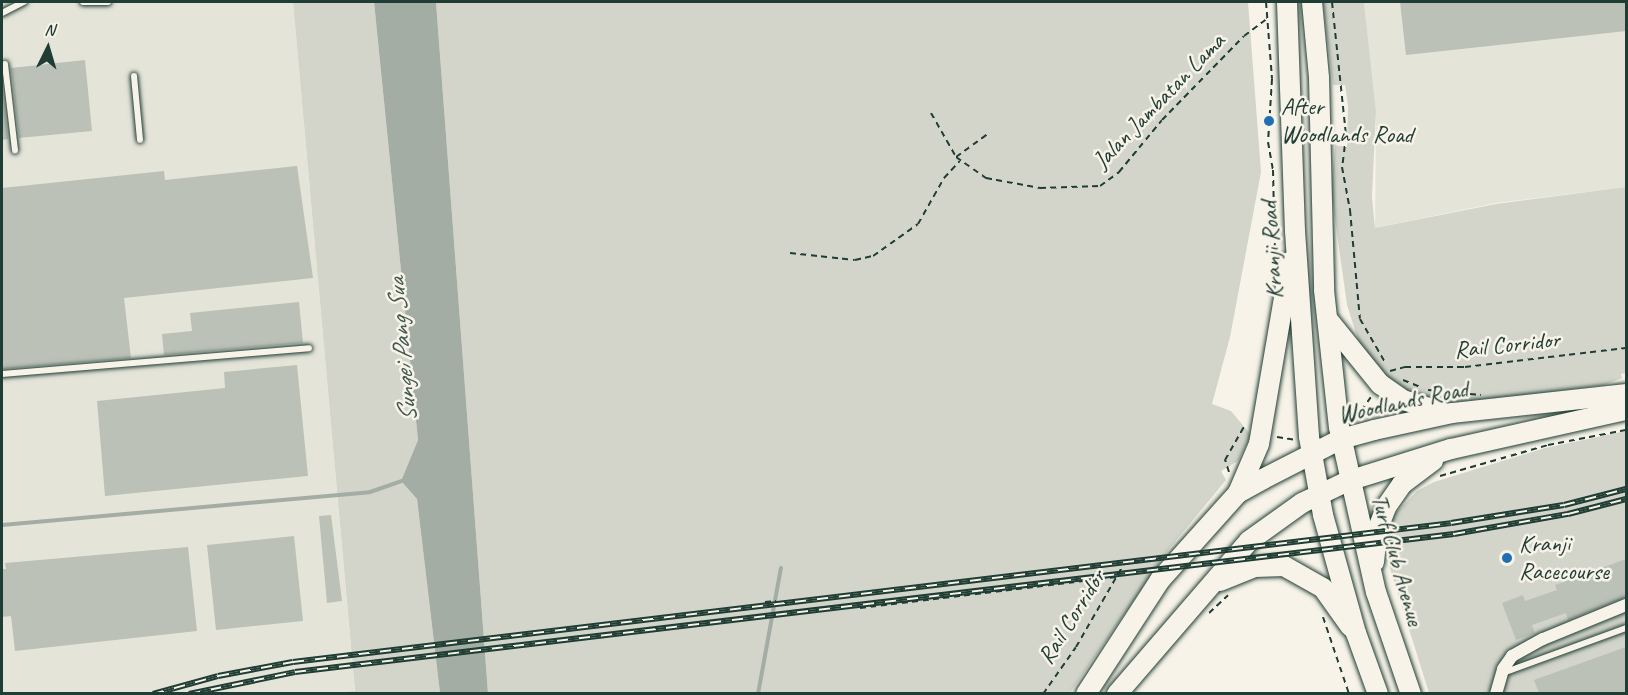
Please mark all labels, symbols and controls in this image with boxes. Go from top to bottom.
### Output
north arrow [18,18,78,78]
text: N [44,20,55,40]
street label: Jalan Jambatan Lama [1087,27,1231,175]
place label: After Woodlands Road [1281,93,1413,149]
marker: After Woodlands Road [1262,114,1276,128]
street label: Kranji Road [1255,201,1289,299]
water label: Sungei Pang Sua [380,277,424,423]
street label: Rail Corridor [1453,325,1561,365]
street label: Woodlands Road [1335,374,1471,430]
street label: Turf Club Avenue [1365,491,1429,629]
place label: Kranji Racecourse [1519,530,1609,586]
marker: Kranji Racecourse [1500,551,1514,565]
street label: Rail Corridor [1032,565,1112,669]

